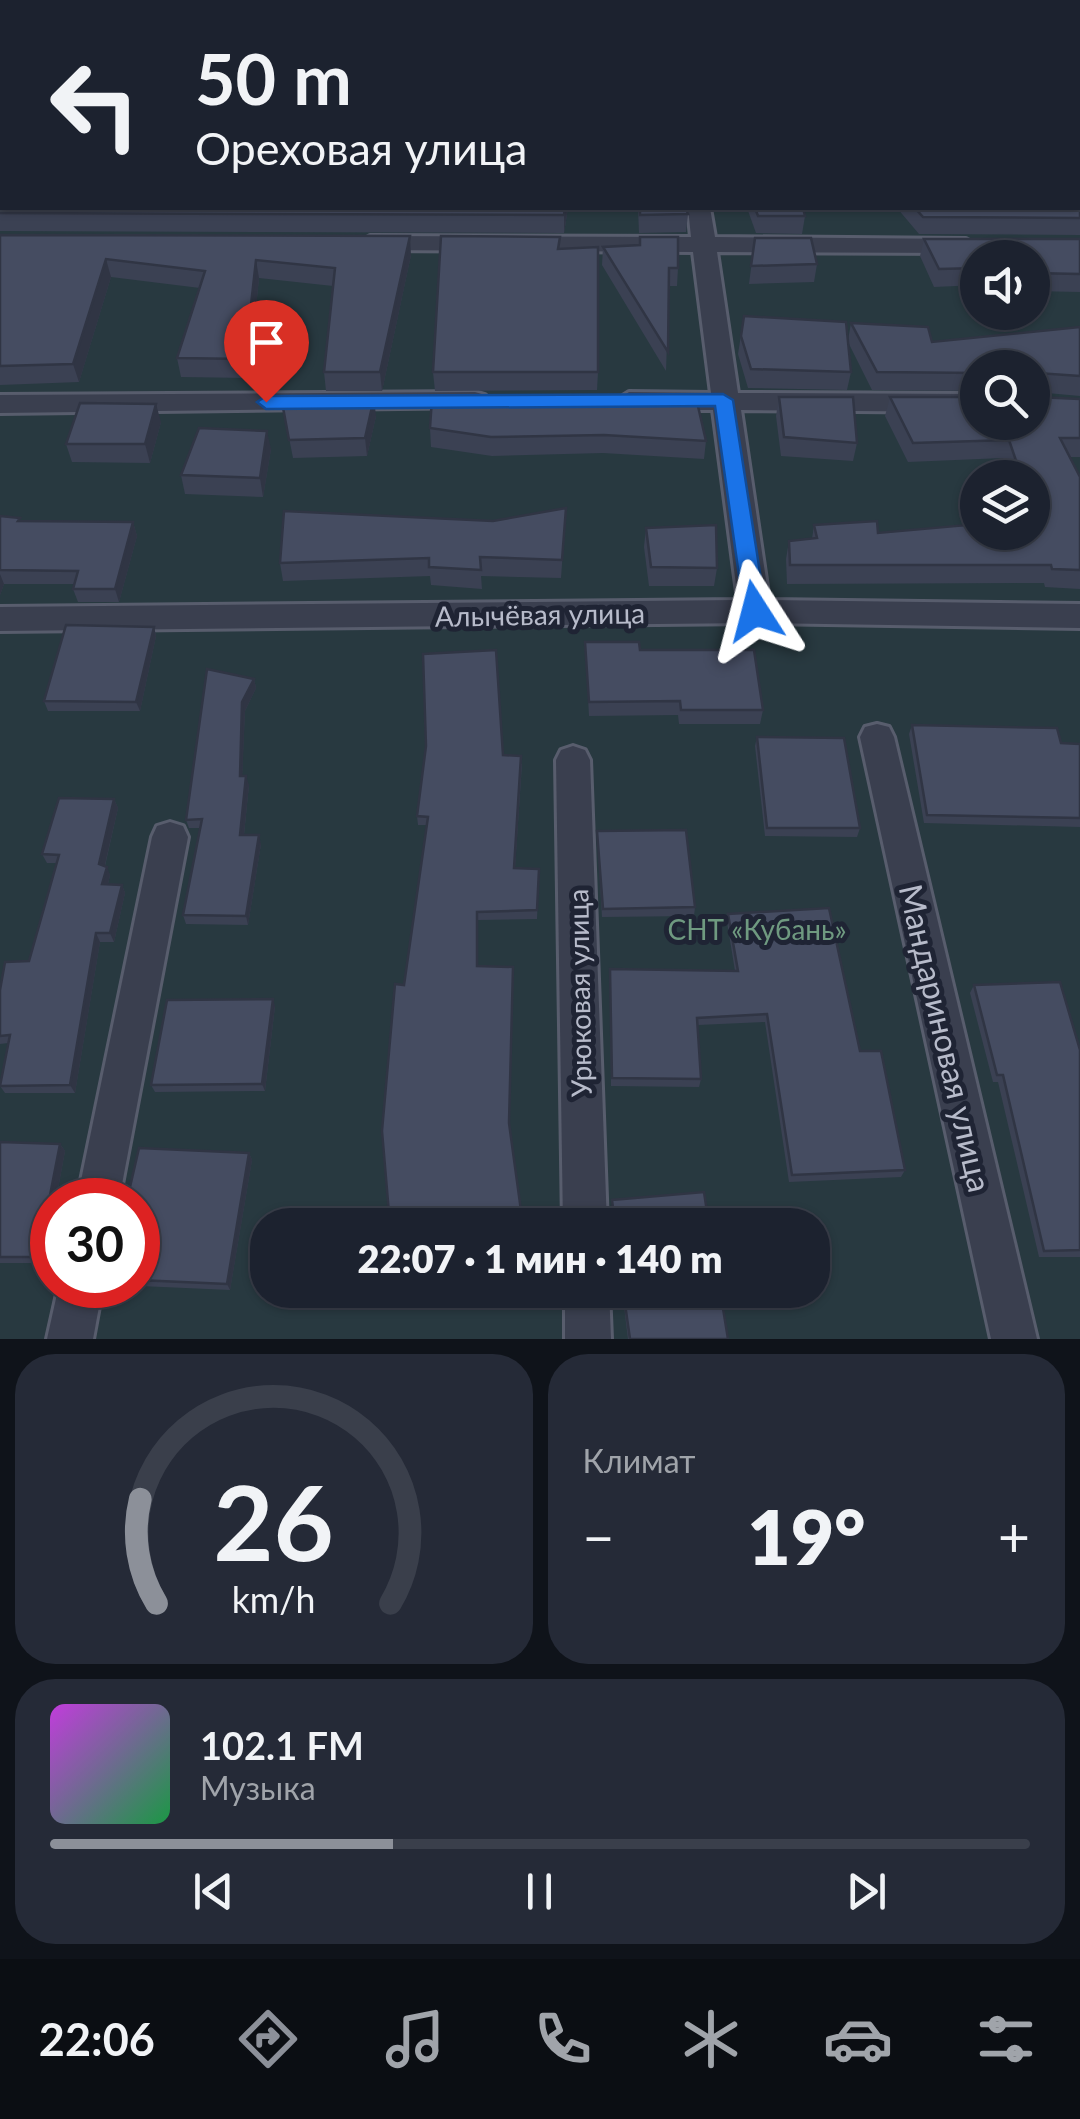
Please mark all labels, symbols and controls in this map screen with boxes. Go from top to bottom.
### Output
text: 50 m [195,36,352,120]
icon: left [30,40,160,170]
text: Ореховая улица [195,121,527,175]
map controls [960,240,1050,550]
button: sound [960,240,1050,330]
pin [224,300,309,403]
icon: arrive [239,315,294,370]
button: search [960,350,1050,440]
button: layers [960,460,1050,550]
position arrow [703,559,807,663]
street label: Алычёвая улица [435,595,645,633]
street label: Мандариновая улица [892,880,1000,1196]
street label: Урюковая улица [560,889,598,1097]
park label: СНТ «Кубань» [667,912,847,946]
speed limit sign: 30 [30,1178,160,1308]
text: 22:07 · 1 мин · 140 m [357,1235,723,1281]
text: Климат [583,1441,695,1480]
text: 26 [213,1458,334,1583]
text: 19° [747,1491,865,1581]
text: − [583,1503,614,1569]
text: + [998,1503,1030,1569]
text: km/h [232,1578,316,1621]
text: 102.1 FM [200,1722,364,1768]
text: Музыка [200,1768,316,1807]
icon: previous [186,1864,241,1919]
icon: pause [512,1864,567,1919]
icon: next [839,1864,894,1919]
icon: directions [233,2004,303,2074]
icon: music [380,2004,450,2074]
icon: phone [528,2004,598,2074]
icon: climate [676,2004,746,2074]
icon: car [823,2004,893,2074]
icon: filters [971,2004,1041,2074]
text: 22:06 [39,2012,155,2066]

